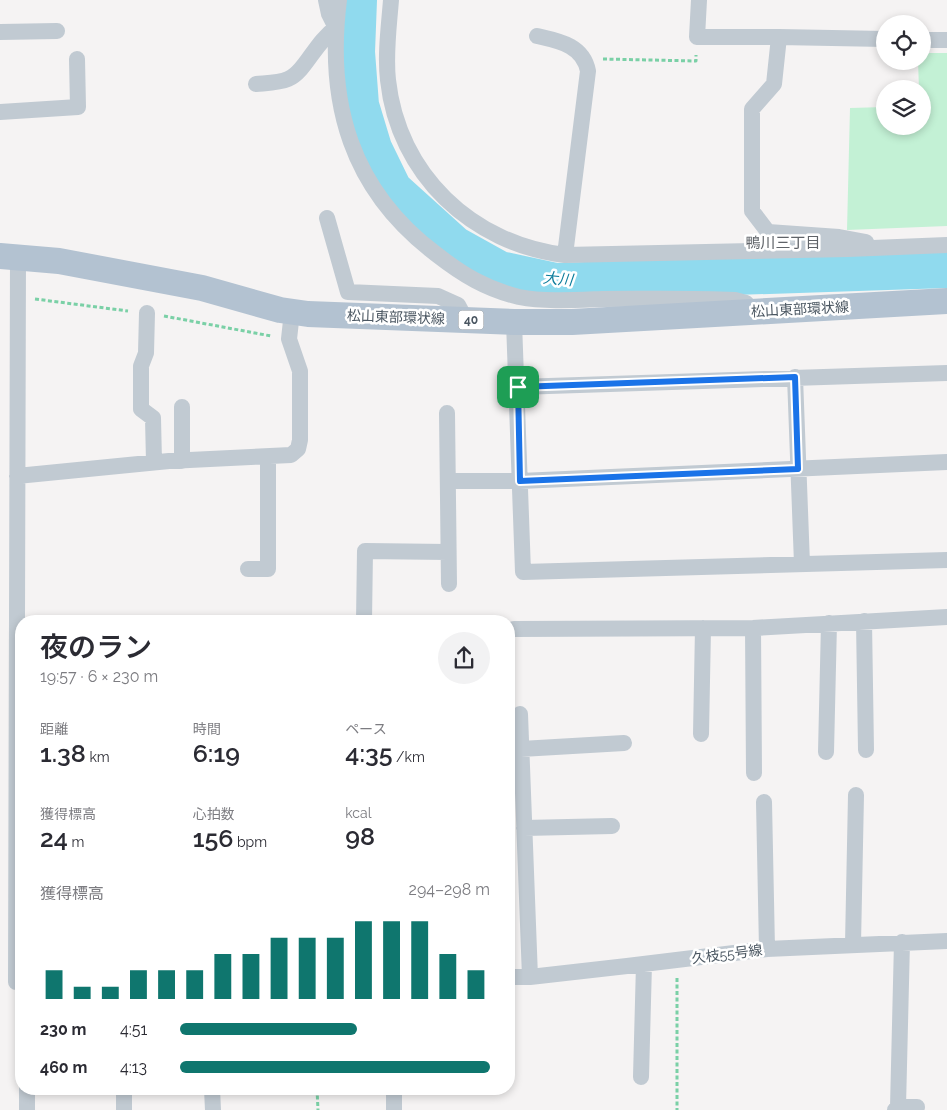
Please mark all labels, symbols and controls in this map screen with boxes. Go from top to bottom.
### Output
map controls [876,15,931,135]
button: locate [876,15,931,70]
button: layers [876,80,931,135]
district label: 鴨川三丁目 [745,234,821,252]
water label: 大川 [542,269,576,289]
street label: 松山東部環状線 [751,298,849,320]
street label: 松山東部環状線 [347,307,445,327]
road number: 40 [458,310,484,330]
pin [497,366,539,408]
icon: arrive [504,373,532,401]
text: 夜のラン [40,631,152,664]
button: share [438,632,490,684]
text: 19:57 · 6 × 230 m [40,667,158,686]
text: 距離 [40,721,68,737]
text: 時間 [193,721,221,737]
text: ペース [345,721,387,737]
text: 1.38 [40,738,86,768]
text: 6:19 [193,738,240,768]
text: 4:35 [345,738,393,768]
text: km [86,749,110,765]
text: /km [393,749,425,765]
text: kcal [345,805,372,821]
text: 獲得標高 [40,806,96,822]
text: 心拍数 [193,806,235,822]
text: 98 [345,821,375,851]
text: 24 [40,823,68,853]
text: 156 [193,823,233,853]
text: m [68,834,84,850]
text: bpm [233,834,267,850]
text: 294–298 m [409,880,490,899]
text: 獲得標高 [40,884,104,903]
street label: 久枝55号線 [691,942,763,966]
text: 230 m [40,1020,87,1039]
text: 4:51 [120,1020,147,1039]
text: 460 m [40,1058,87,1077]
text: 4:13 [120,1058,147,1077]

